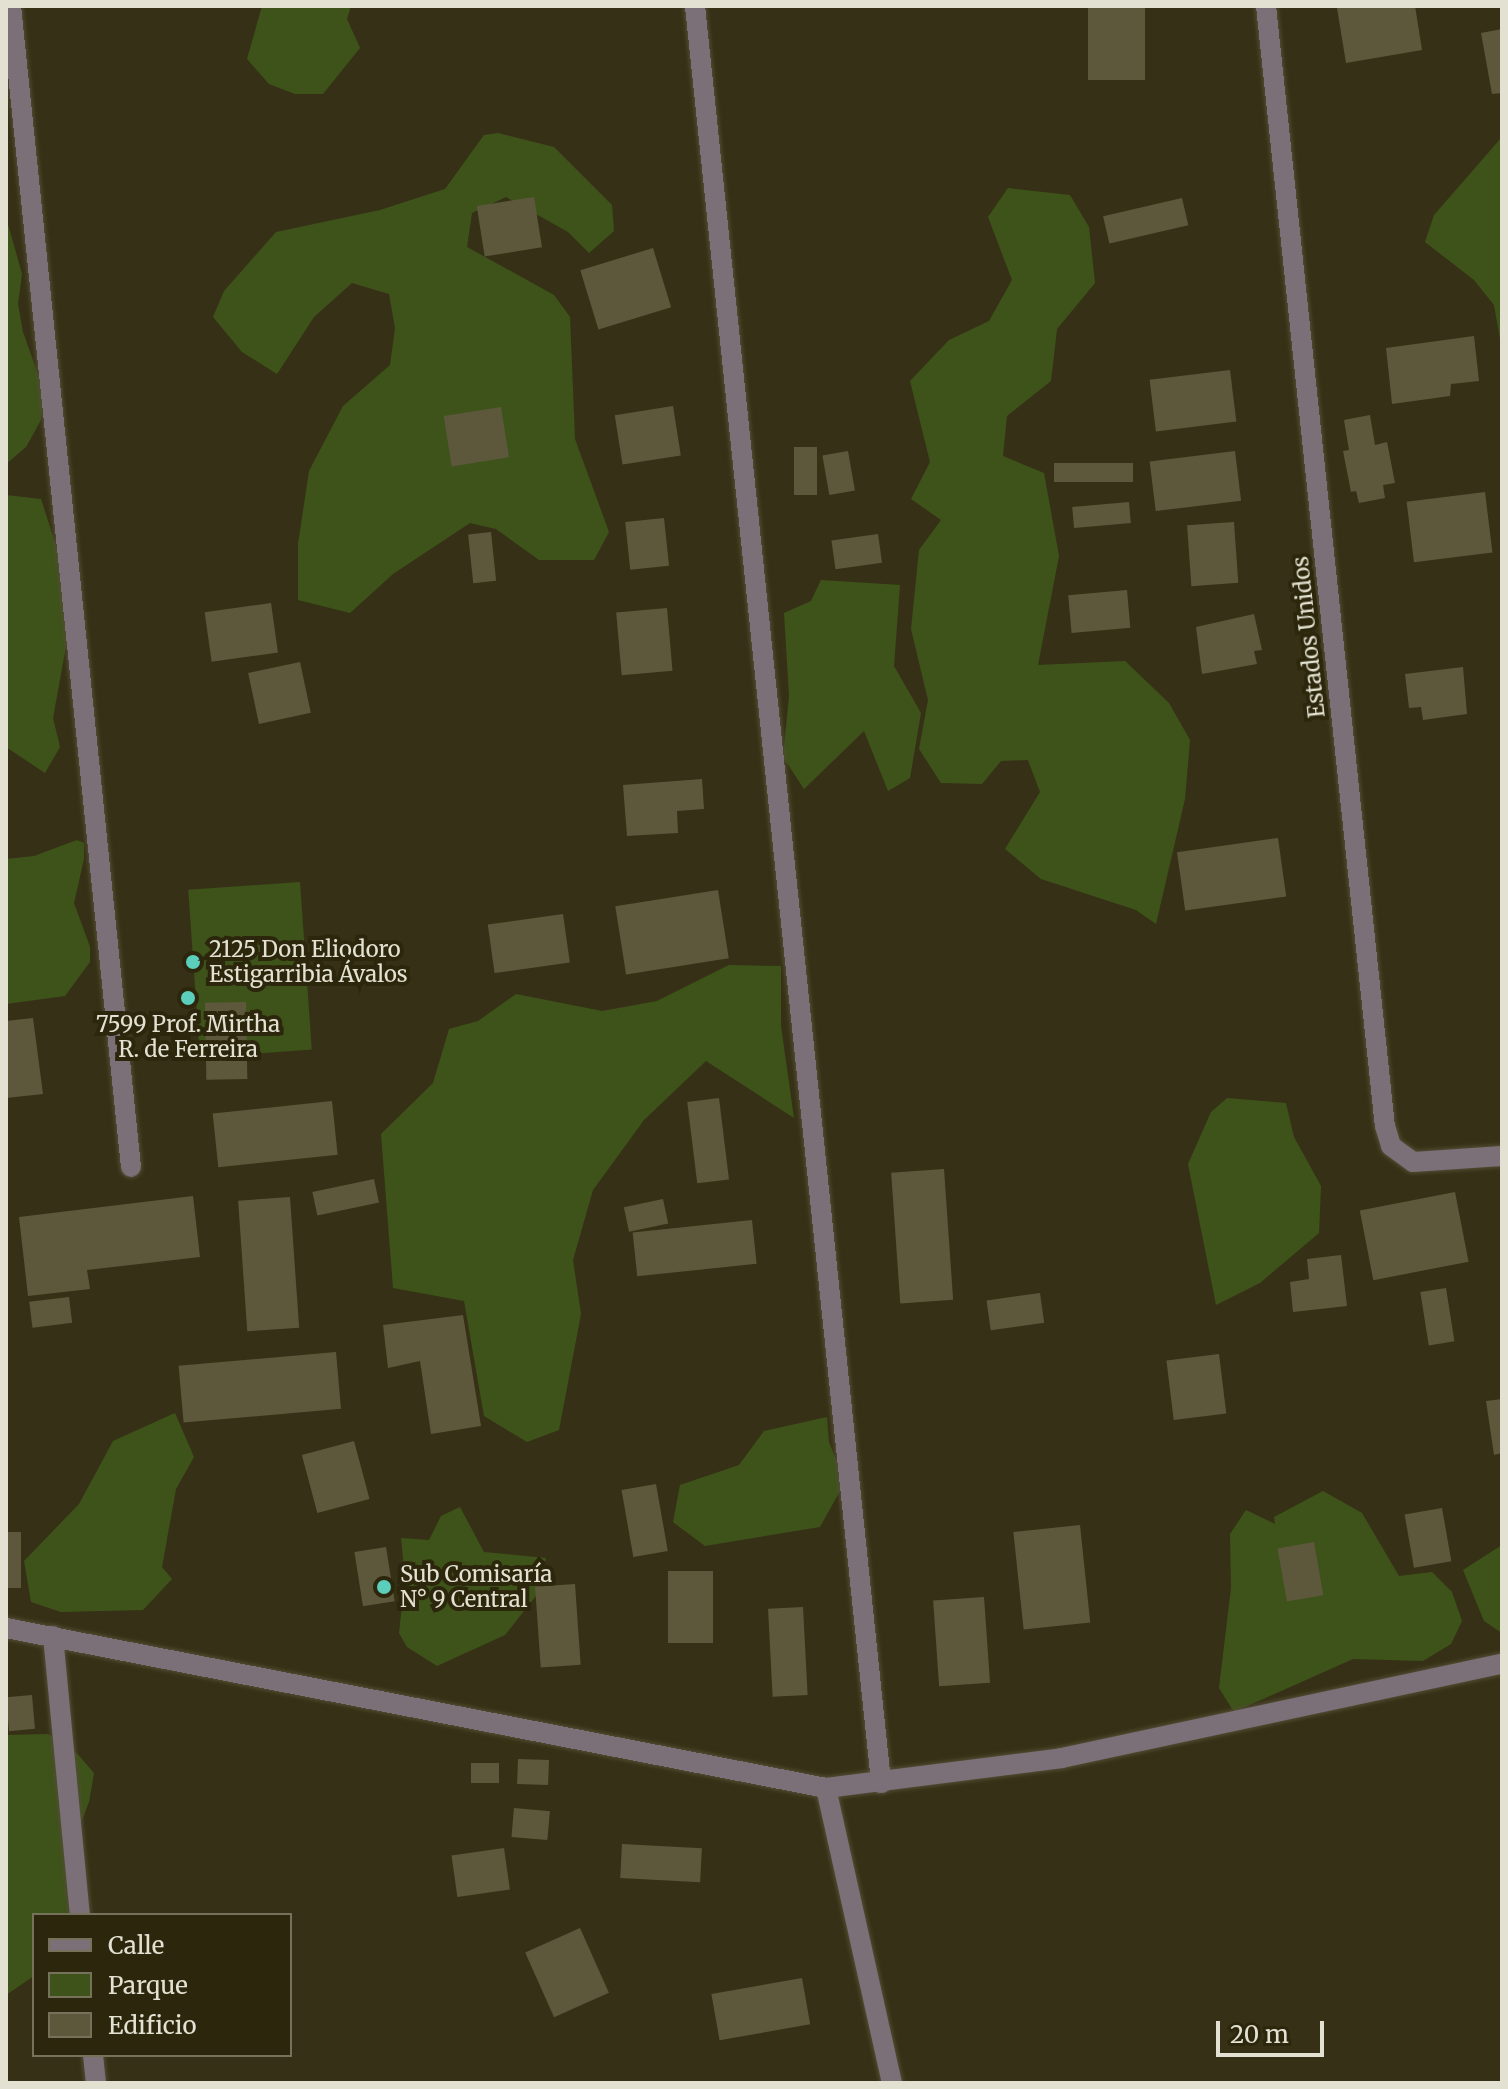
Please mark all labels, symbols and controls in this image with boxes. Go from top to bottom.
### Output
street label: Estados Unidos [1287,555,1331,719]
place label: 2125 Don Eliodoro Estigarribia Ávalos [209,936,408,988]
marker: 2125 Don Eliodoro Estigarribia Ávalos [184,953,202,971]
marker: 7599 Prof. Mirtha R. de Ferreira [179,989,197,1007]
place label: 7599 Prof. Mirtha R. de Ferreira [96,1011,280,1062]
place label: Sub Comisaría N° 9 Central [400,1561,552,1612]
marker: Sub Comisaría N° 9 Central [375,1578,393,1596]
legend [32,1913,292,2057]
text: Calle [108,1930,164,1961]
text: Parque [108,1970,188,2001]
scale bar [1220,2005,1328,2055]
text: Edificio [108,2010,196,2041]
text: 20 m [1230,2019,1289,2050]

